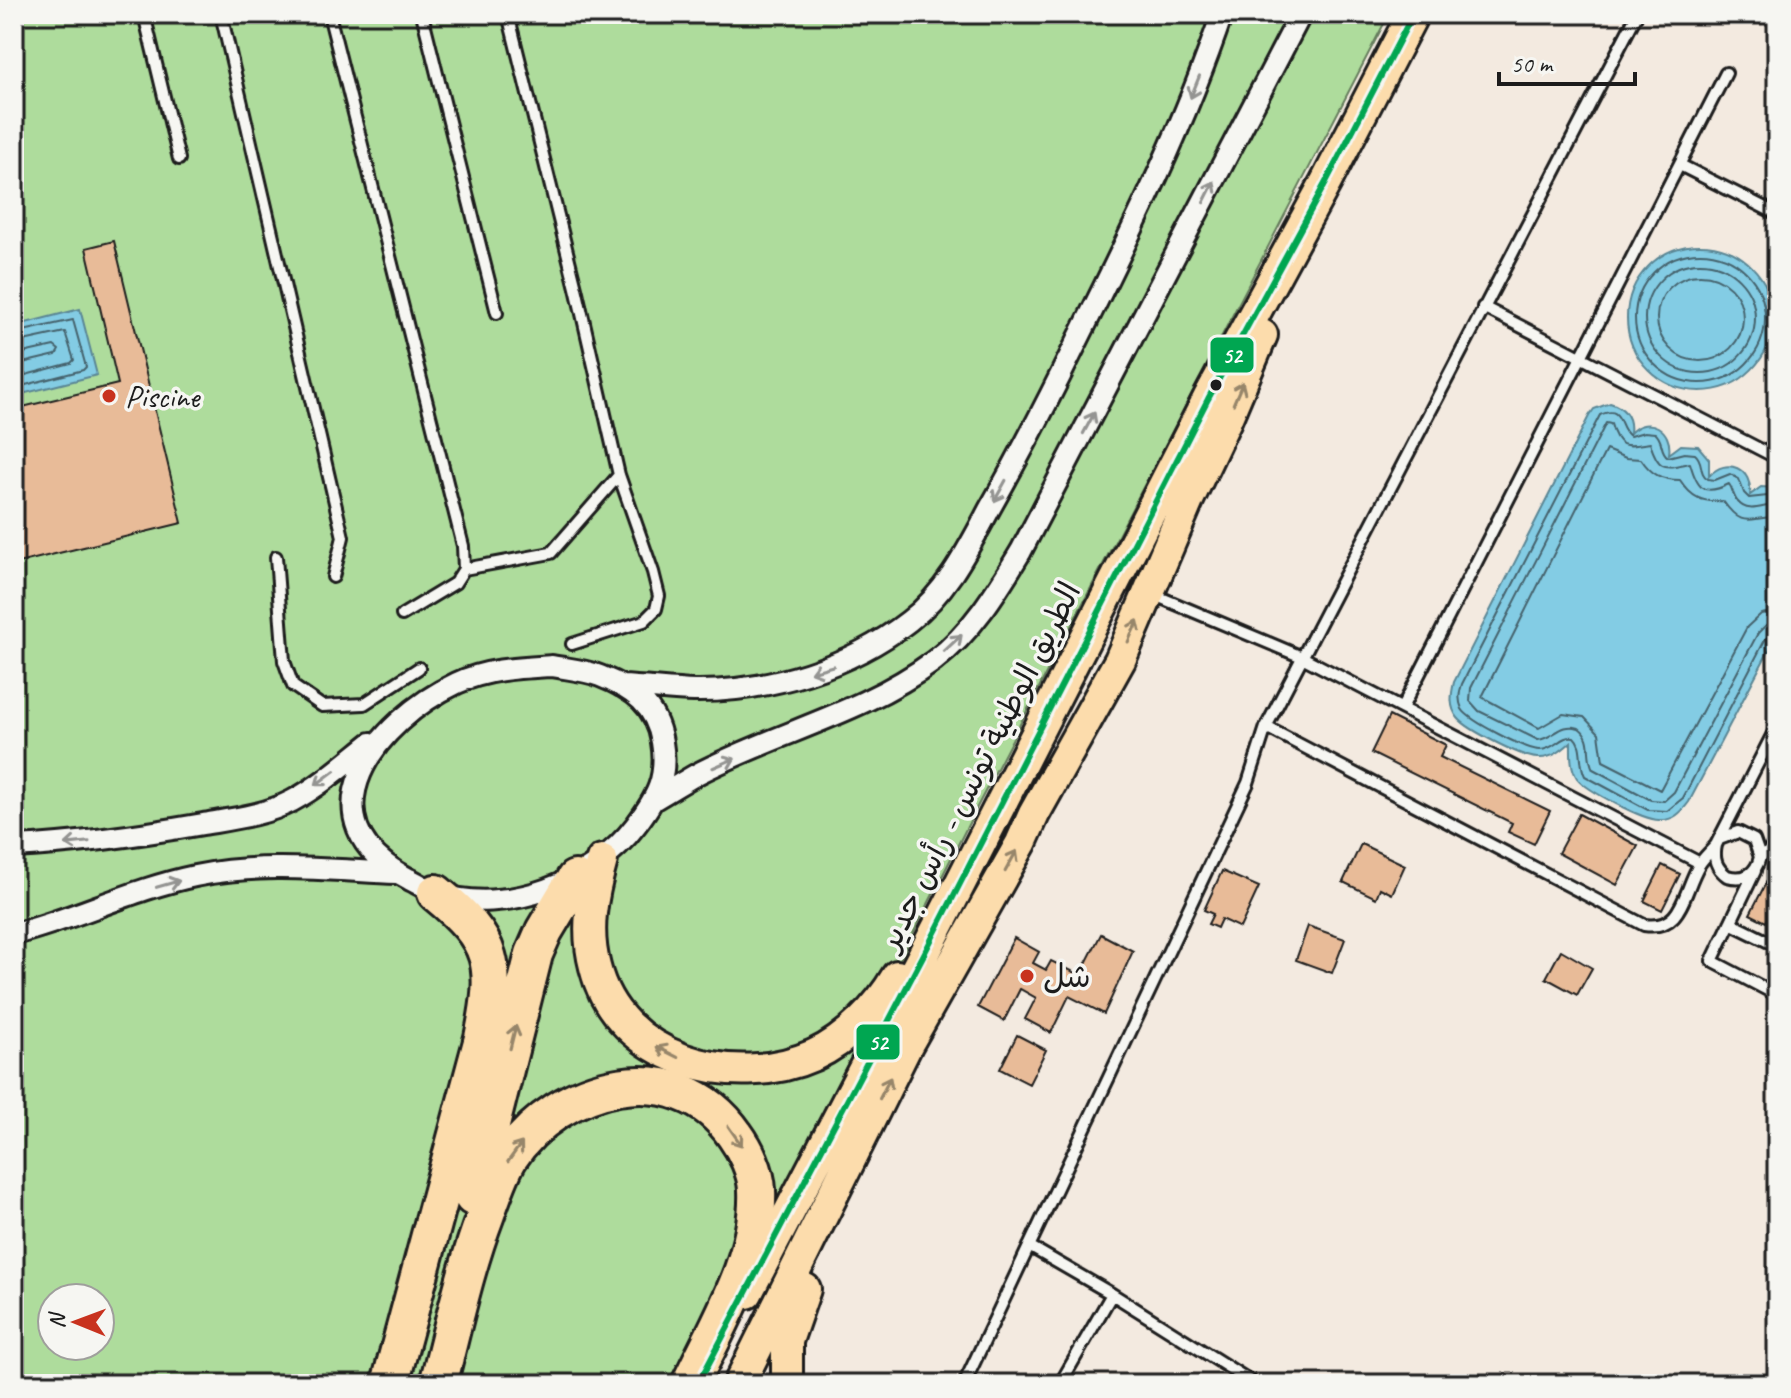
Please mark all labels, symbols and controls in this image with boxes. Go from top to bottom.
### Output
scale bar [1499,36,1635,86]
text: 50 m [1511,49,1554,79]
one-way arrow [1187,74,1201,99]
one-way arrow [1201,181,1217,204]
line badge: 52 [1209,336,1255,374]
text: 52 [1222,342,1244,370]
place label: Piscine [125,376,202,417]
unlabelled marker [1208,377,1224,393]
one-way arrow [1231,382,1246,406]
marker: Piscine [100,387,118,405]
one-way arrow [1081,411,1097,435]
one-way arrow [992,479,1008,502]
street label: الطريق الوطنية تونس - رأس جدير [867,575,1090,960]
one-way arrow [1126,620,1141,644]
one-way arrow [943,634,962,653]
one-way arrow [809,662,835,677]
one-way arrow [711,754,736,769]
one-way arrow [315,770,336,787]
one-way arrow [64,836,91,851]
one-way arrow [1003,850,1019,873]
one-way arrow [154,875,180,890]
place label: شل [1043,956,1091,997]
marker: شل [1018,967,1036,985]
line badge: 52 [855,1023,901,1061]
one-way arrow [506,1025,521,1051]
text: 52 [868,1029,890,1057]
one-way arrow [655,1044,679,1059]
one-way arrow [878,1077,894,1101]
one-way arrow [727,1124,743,1146]
one-way arrow [507,1141,523,1163]
north arrow [36,1282,116,1362]
text: N [43,1311,71,1329]

